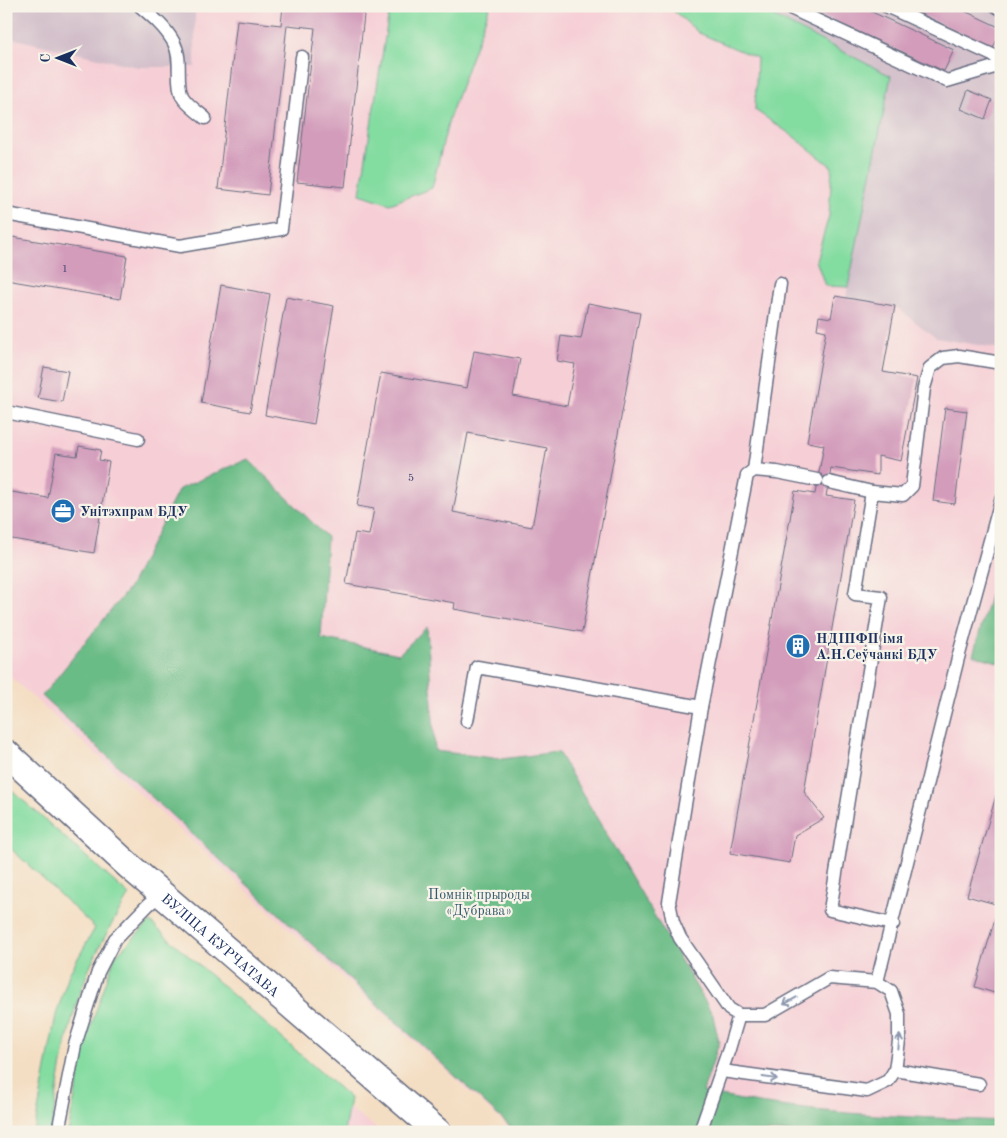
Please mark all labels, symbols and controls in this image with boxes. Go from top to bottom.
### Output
north arrow [32,32,82,82]
text: С [39,53,53,63]
house number: 1 [62,264,68,275]
house number: 5 [408,473,414,484]
office icon: Унітэхпрам БДУ [50,498,76,524]
place label: Унітэхпрам БДУ [80,505,188,519]
place label: НДІПФП імя А.Н.Сеўчанкі БДУ [816,632,938,662]
building icon: НДІПФП імя А.Н.Сеўчанкі БДУ [785,633,811,659]
park label: Помнік прыроды «Дубрава» [428,888,530,918]
street label: ВУЛІЦА КУРЧАТАВА [159,891,282,1000]
one-way arrow [782,996,797,1006]
one-way arrow [894,1034,903,1050]
one-way arrow [762,1073,778,1083]

